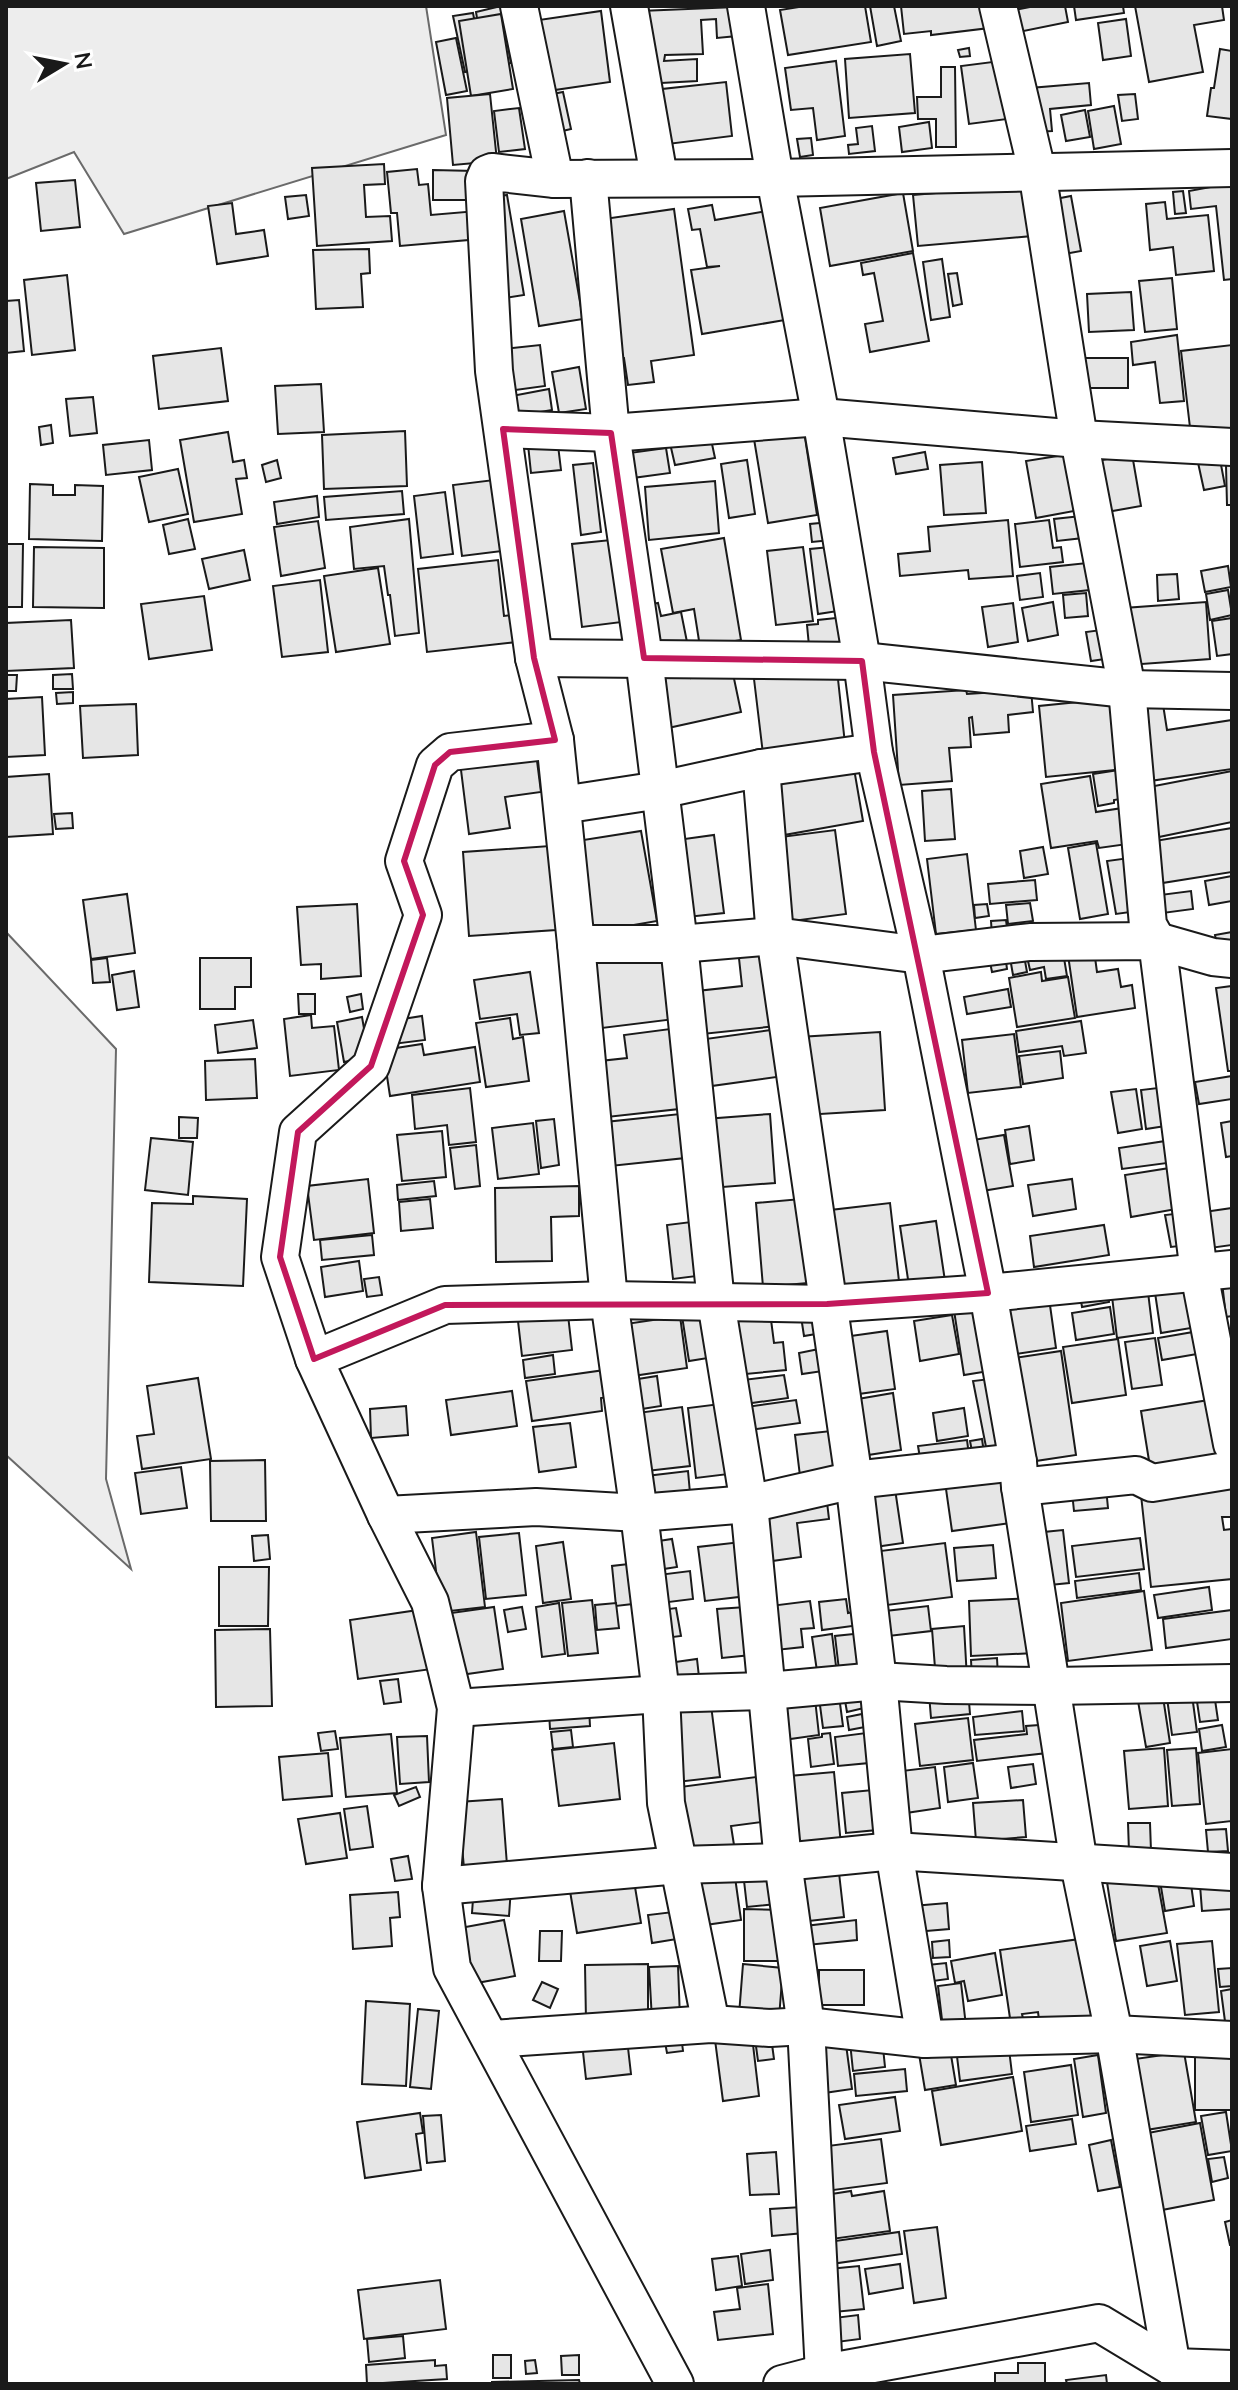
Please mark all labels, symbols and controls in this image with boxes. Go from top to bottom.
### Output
north arrow [24,24,104,104]
text: N [68,50,99,71]

